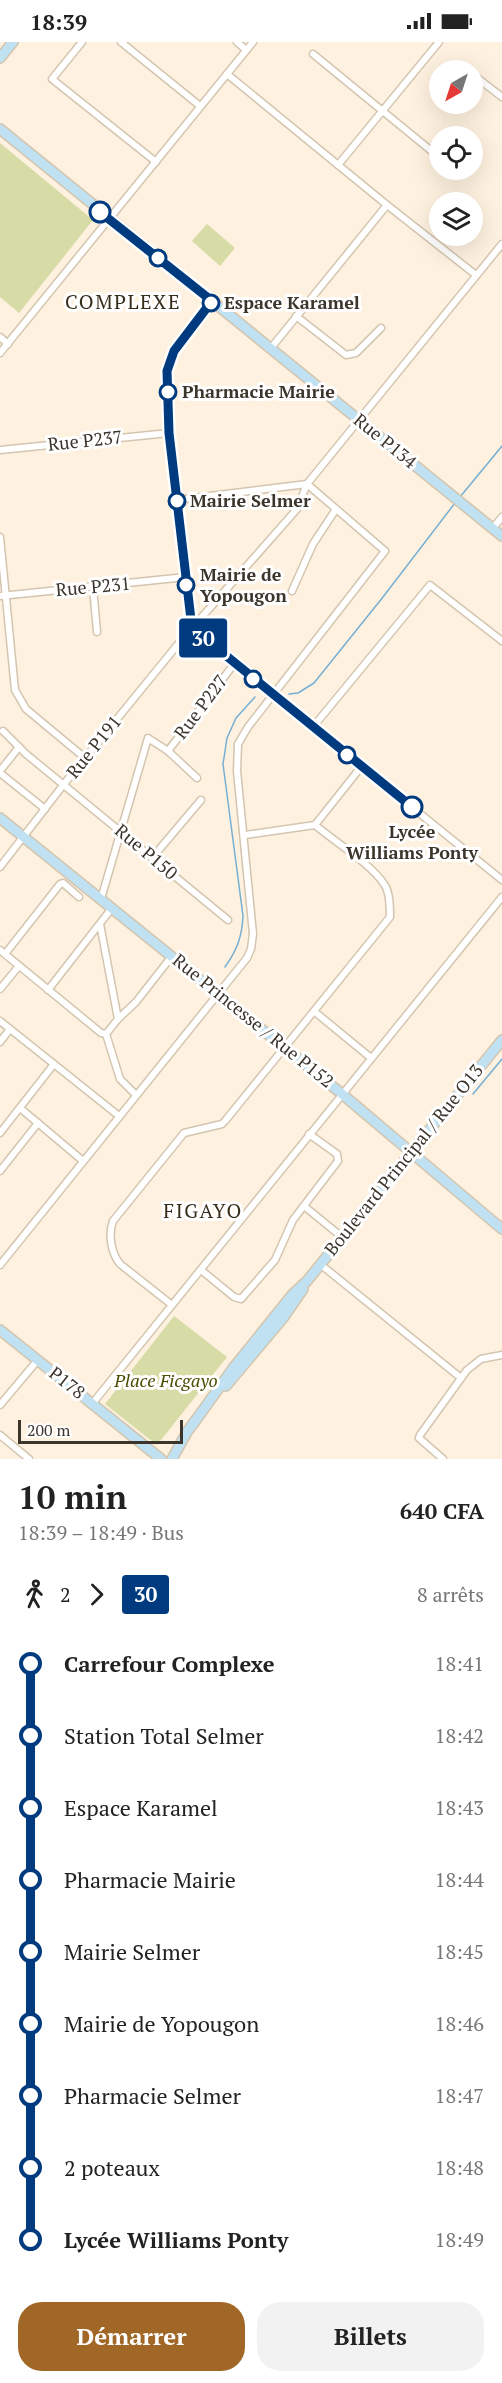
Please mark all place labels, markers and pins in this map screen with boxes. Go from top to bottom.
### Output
unlabelled marker [89,201,111,223]
unlabelled marker [149,249,167,267]
place label: Espace Karamel [224,290,360,314]
marker: Espace Karamel [202,294,220,312]
place label: Pharmacie Mairie [182,379,335,403]
marker: Pharmacie Mairie [159,383,177,401]
place label: Mairie Selmer [190,488,311,512]
marker: Mairie Selmer [168,492,186,510]
place label: Mairie de Yopougon [200,562,287,607]
marker: Mairie de Yopougon [177,576,195,594]
unlabelled marker [244,670,262,688]
unlabelled marker [338,746,356,764]
marker: Lycée Williams Ponty [401,796,423,818]
place label: Lycée Williams Ponty [346,819,478,864]

